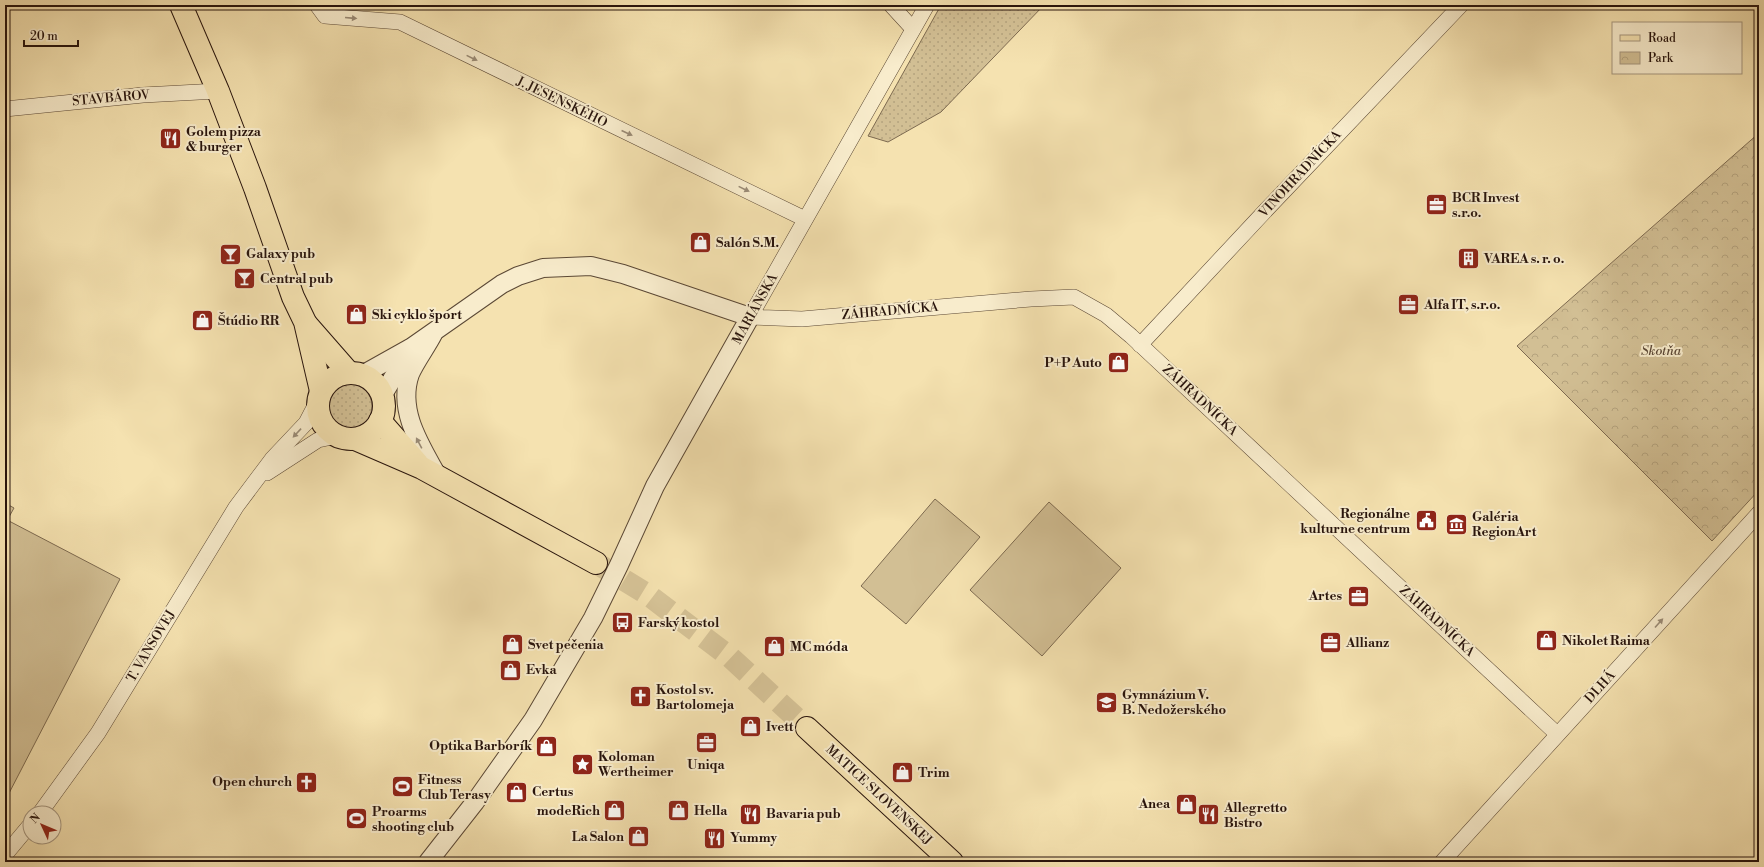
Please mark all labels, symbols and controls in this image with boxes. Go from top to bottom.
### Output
one-way arrow [345,15,357,21]
scale bar [24,22,78,48]
legend [1612,22,1742,74]
text: 20 m [30,29,58,44]
text: Road [1648,31,1676,46]
text: Park [1648,51,1674,66]
one-way arrow [466,55,478,61]
street label: J. JESENSKÉHO [513,72,610,131]
street label: STAVBÁROV [71,86,151,109]
place label: Golem pizza & burger [186,124,262,155]
restaurant icon: Golem pizza & burger [158,126,184,152]
street label: VINOHRADNÍCKA [1254,126,1345,222]
one-way arrow [621,130,633,136]
one-way arrow [739,186,750,192]
place label: BCR Invest s.r.o. [1452,190,1520,221]
office icon: BCR Invest s.r.o. [1424,192,1450,218]
shop icon: Salón S.M. [688,230,714,256]
place label: Salón S.M. [716,235,779,251]
bar icon: Galaxy pub [218,241,244,267]
place label: Galaxy pub [246,246,315,262]
building icon: VAREA s. r. o. [1455,246,1481,272]
place label: VAREA s. r. o. [1483,251,1564,267]
bar icon: Central pub [232,266,258,292]
street label: MARIÁNSKA [728,269,781,347]
place label: Central pub [260,271,333,287]
office icon: Alfa IT, s.r.o. [1396,292,1422,318]
place label: Alfa IT, s.r.o. [1423,297,1500,313]
street label: ZÁHRADNÍCKA [841,298,940,323]
shop icon: Ski cyklo šport [344,302,370,328]
place label: Ski cyklo šport [372,307,462,323]
shop icon: Štúdio RR [190,308,216,334]
place label: Štúdio RR [218,312,280,329]
park label: Skotňa [1641,343,1682,359]
shop icon: P+P Auto [1105,350,1131,376]
place label: P+P Auto [1045,355,1102,371]
street label: ZÁHRADNÍCKA [1159,360,1242,440]
one-way arrow [292,428,302,438]
one-way arrow [416,437,422,449]
place label: Regionálne kulturne centrum [1300,506,1410,537]
public building icon: Regionálne kulturne centrum [1413,508,1439,534]
place label: Galéria RegionArt [1472,509,1537,540]
museum icon: Galéria RegionArt [1443,511,1469,537]
street label: ZÁHRADNÍCKA [1396,581,1479,661]
office icon: Artes [1345,583,1371,609]
place label: Artes [1308,588,1342,604]
street label: T. VANSOVEJ [123,607,179,685]
bus stop icon: Farský kostol [609,610,635,636]
place label: Farský kostol [638,615,720,631]
one-way arrow [1654,617,1663,628]
shop icon: Nikolet Raima [1533,628,1559,654]
office icon: Allianz [1318,630,1344,656]
shop icon: Svet pečenia [499,632,525,658]
place label: Nikolet Raima [1562,633,1651,649]
shop icon: MC móda [762,634,788,660]
place label: Allianz [1345,635,1389,651]
place label: Svet pečenia [528,637,604,653]
place label: MC móda [790,639,849,655]
shop icon: Evka [497,657,523,683]
place label: Evka [526,662,558,678]
street label: DLHÁ [1581,666,1619,706]
place label: Kostol sv. Bartolomeja [656,682,735,713]
church icon: Kostol sv. Bartolomeja [627,684,653,710]
place label: Gymnázium V. B. Nedožerského [1122,687,1226,718]
school or university icon: Gymnázium V. B. Nedožerského [1093,689,1119,715]
shop icon: Ivett [737,714,763,740]
place label: Ivett [766,719,794,735]
office icon: Uniqa [693,730,719,756]
shop icon: Optika Barborík [534,733,560,759]
place label: Optika Barborík [429,738,533,754]
street label: MATICE SLOVENSKEJ [822,741,936,849]
place label: Koloman Wertheimer [597,749,674,780]
place icon: Koloman Wertheimer [569,751,595,777]
place label: Uniqa [687,757,726,773]
shop icon: Trim [890,760,916,786]
place label: Trim [918,765,950,781]
church icon: Open church [294,769,320,795]
place label: Fitness Club Terasy [418,772,491,803]
place label: Open church [212,774,292,790]
sports icon: Fitness Club Terasy [390,774,416,800]
shop icon: Certus [503,779,529,805]
place label: Certus [532,784,574,800]
shop icon: Anea [1173,791,1199,817]
place label: Anea [1138,796,1171,812]
shop icon: modeRich [602,798,628,824]
shop icon: Hella [665,798,691,824]
place label: Allegretto Bistro [1223,800,1288,831]
restaurant icon: Bavaria pub [738,801,764,827]
restaurant icon: Allegretto Bistro [1196,802,1222,828]
place label: modeRich [537,803,600,819]
place label: Hella [694,803,728,819]
place label: Proarms shooting club [372,804,454,835]
north arrow [22,805,62,845]
sports icon: Proarms shooting club [344,806,370,832]
place label: Bavaria pub [766,806,841,822]
text: N [27,811,44,827]
shop icon: La Salon [626,824,652,850]
restaurant icon: Yummy [702,825,728,851]
place label: La Salon [572,829,624,845]
place label: Yummy [730,830,777,846]

